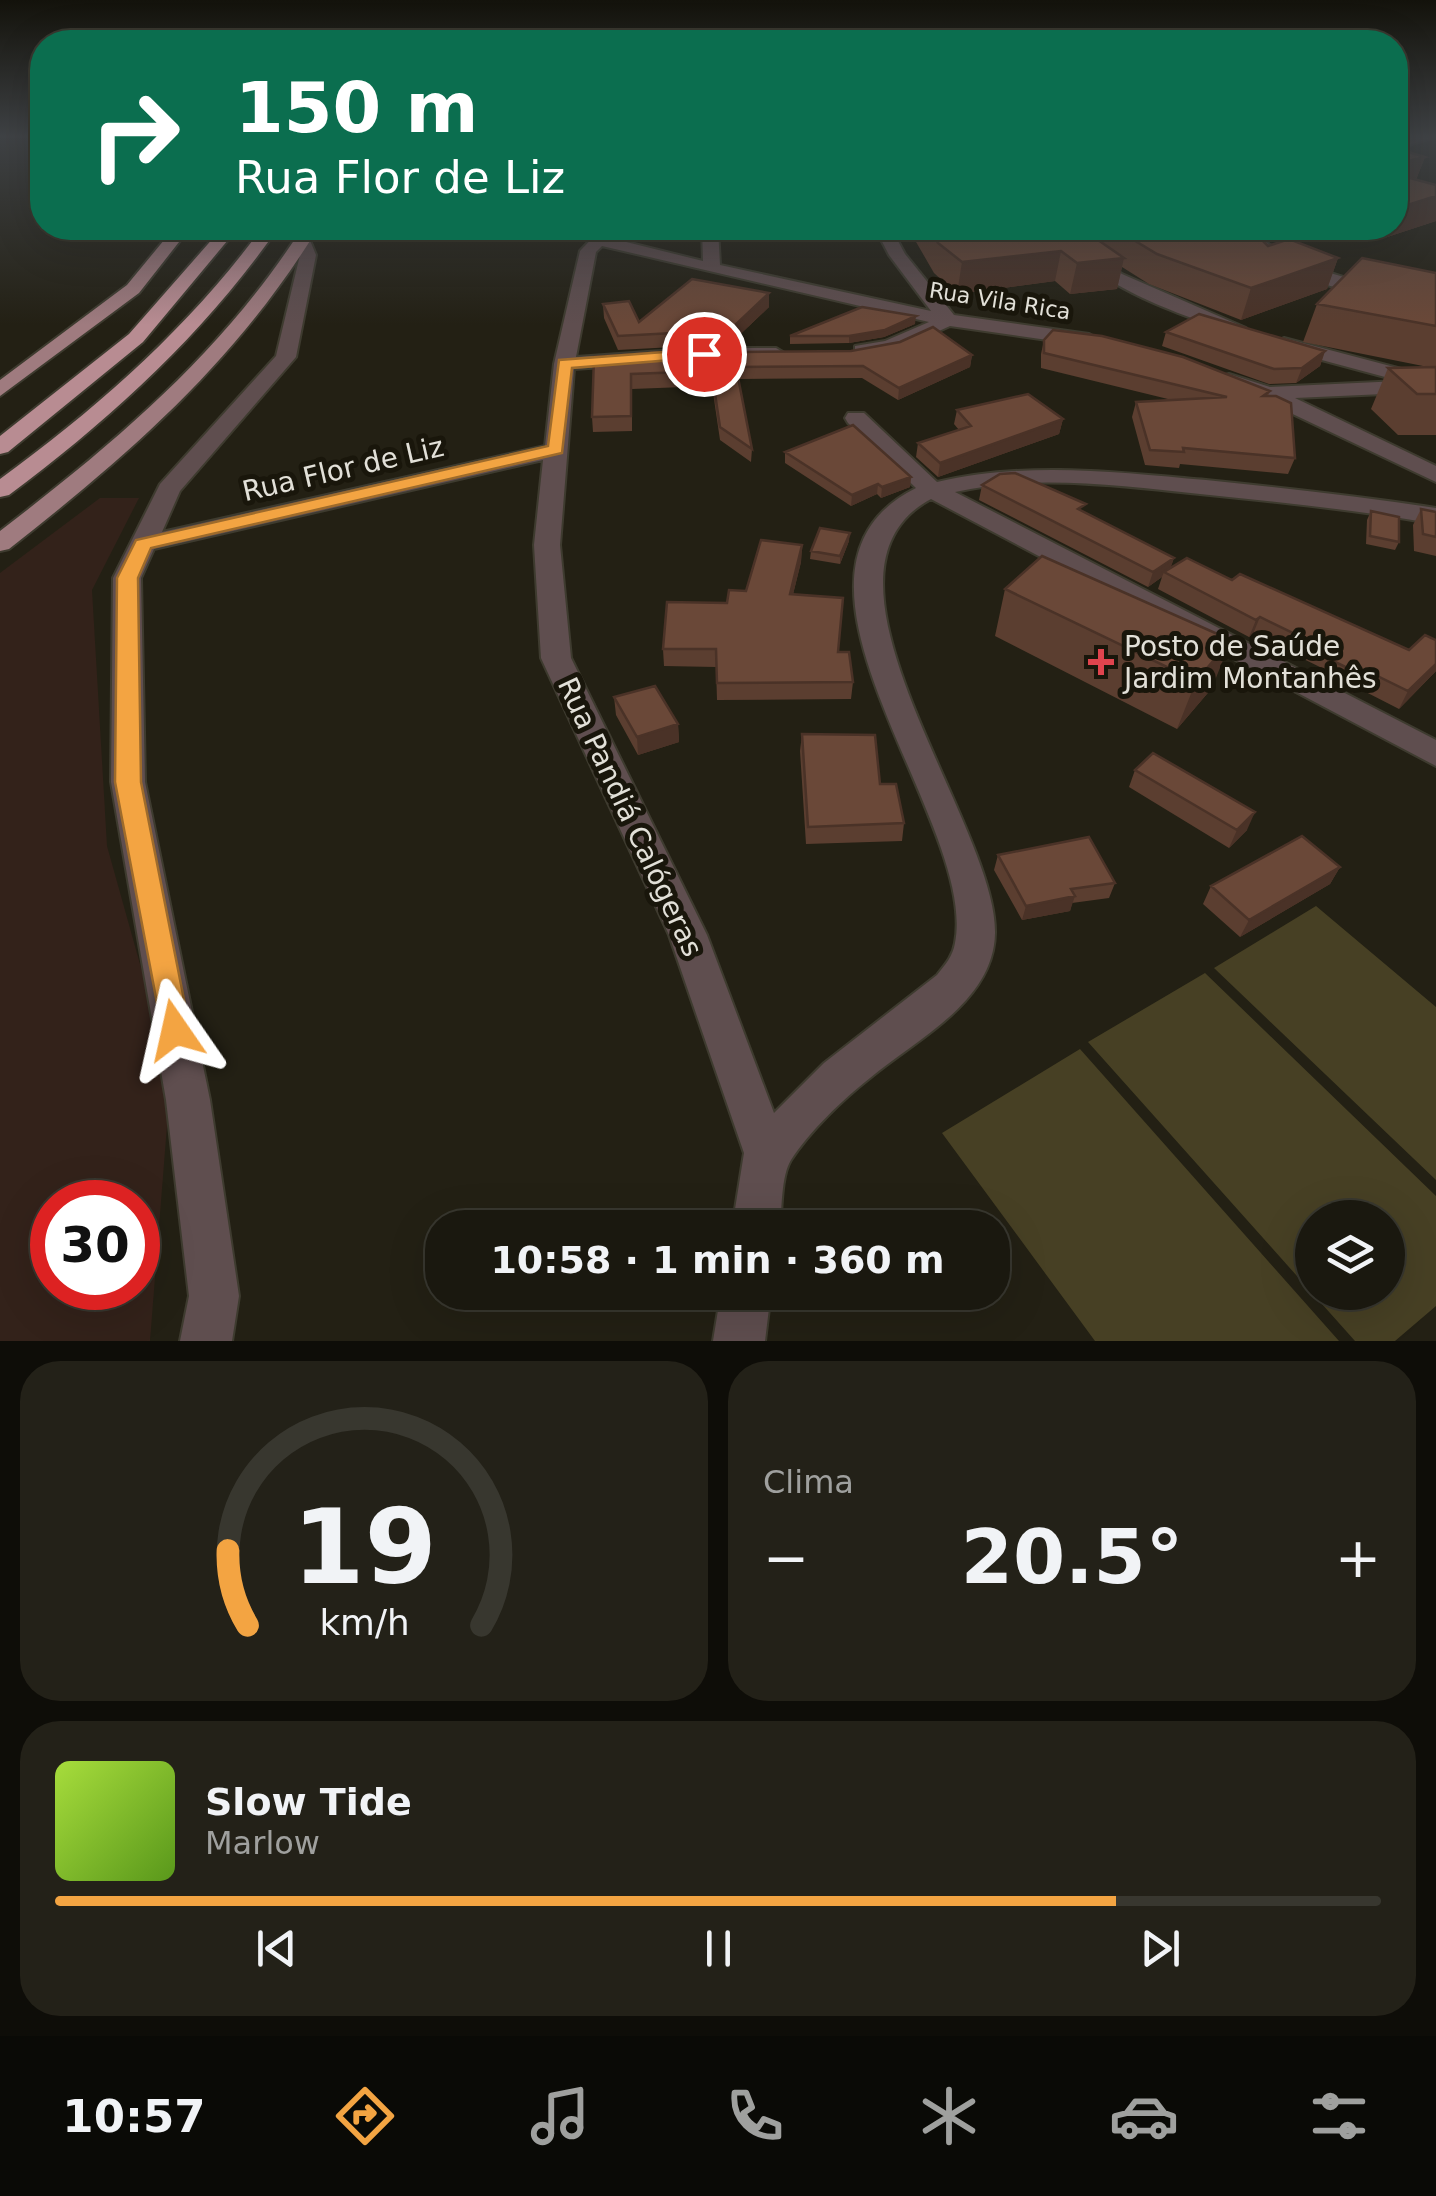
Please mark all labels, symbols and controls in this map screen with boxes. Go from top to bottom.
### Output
text: 150 m [235,67,478,149]
icon: right [70,70,200,200]
text: Rua Flor de Liz [235,151,565,204]
street label: Rua Vila Rica [927,277,1073,325]
pin [662,312,747,397]
icon: arrive [677,327,732,382]
street label: Rua Flor de Liz [239,430,447,508]
place label: Posto de Saúde Jardim Montanhês [1122,630,1377,695]
marker: Posto de Saúde Jardim Montanhês [1088,649,1114,675]
street label: Rua Pandiá Calógeras [551,672,709,962]
position arrow [123,978,227,1082]
speed limit sign: 30 [30,1180,160,1310]
map controls [1295,1200,1405,1310]
button: layers [1295,1200,1405,1310]
text: 10:58 · 1 min · 360 m [490,1238,945,1282]
text: Clima [763,1463,854,1501]
text: 19 [292,1486,436,1608]
text: 20.5° [961,1513,1183,1601]
text: − [763,1526,809,1590]
text: + [1335,1526,1381,1590]
text: km/h [319,1602,409,1643]
text: Slow Tide [205,1780,412,1824]
text: Marlow [205,1824,320,1862]
icon: previous [249,1921,304,1976]
icon: pause [691,1921,746,1976]
icon: next [1133,1921,1188,1976]
icon: directions [330,2081,400,2151]
icon: music [525,2081,595,2151]
icon: phone [720,2081,790,2151]
icon: climate [914,2081,984,2151]
icon: car [1109,2081,1179,2151]
icon: filters [1304,2081,1374,2151]
text: 10:57 [62,2090,206,2143]

